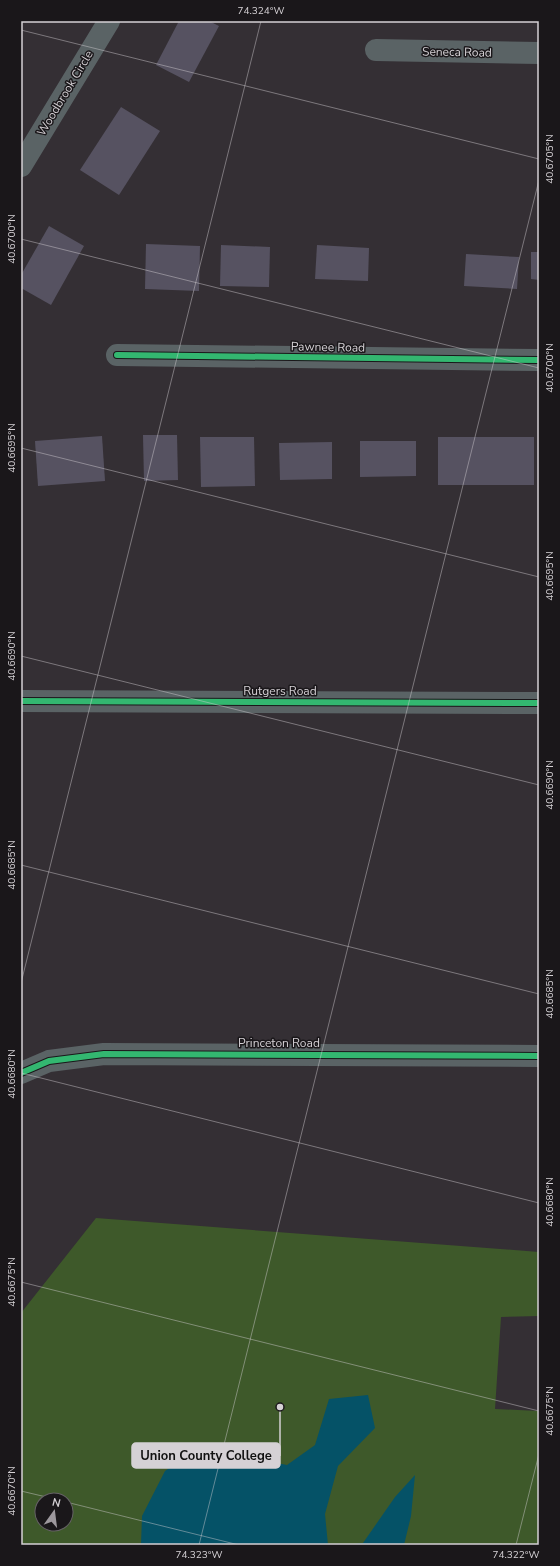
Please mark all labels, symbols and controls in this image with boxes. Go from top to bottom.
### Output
text: 74.324°W [237,4,285,18]
street label: Seneca Road [422,43,492,61]
street label: Woodbrook Circle [33,47,97,139]
text: 40.6705°N [543,134,557,184]
text: 40.6700°N [5,214,19,264]
street label: Pawnee Road [291,338,365,356]
text: 40.6700°N [543,343,557,393]
text: 40.6695°N [5,423,19,473]
text: 40.6695°N [543,551,557,601]
text: 40.6690°N [5,631,19,681]
street label: Rutgers Road [243,683,317,699]
text: 40.6690°N [543,760,557,810]
text: 40.6685°N [5,840,19,890]
text: 40.6685°N [543,969,557,1019]
street label: Princeton Road [238,1035,320,1051]
text: 40.6680°N [5,1049,19,1099]
text: 40.6680°N [543,1177,557,1227]
text: 40.6675°N [5,1257,19,1307]
text: 40.6675°N [543,1386,557,1436]
callout: Union County College [132,1443,280,1468]
text: Union County College [140,1447,272,1465]
text: 40.6670°N [5,1466,19,1516]
north arrow [34,1492,74,1532]
text: N [50,1495,62,1511]
text: 74.323°W [175,1548,223,1562]
text: 74.322°W [492,1548,540,1562]

